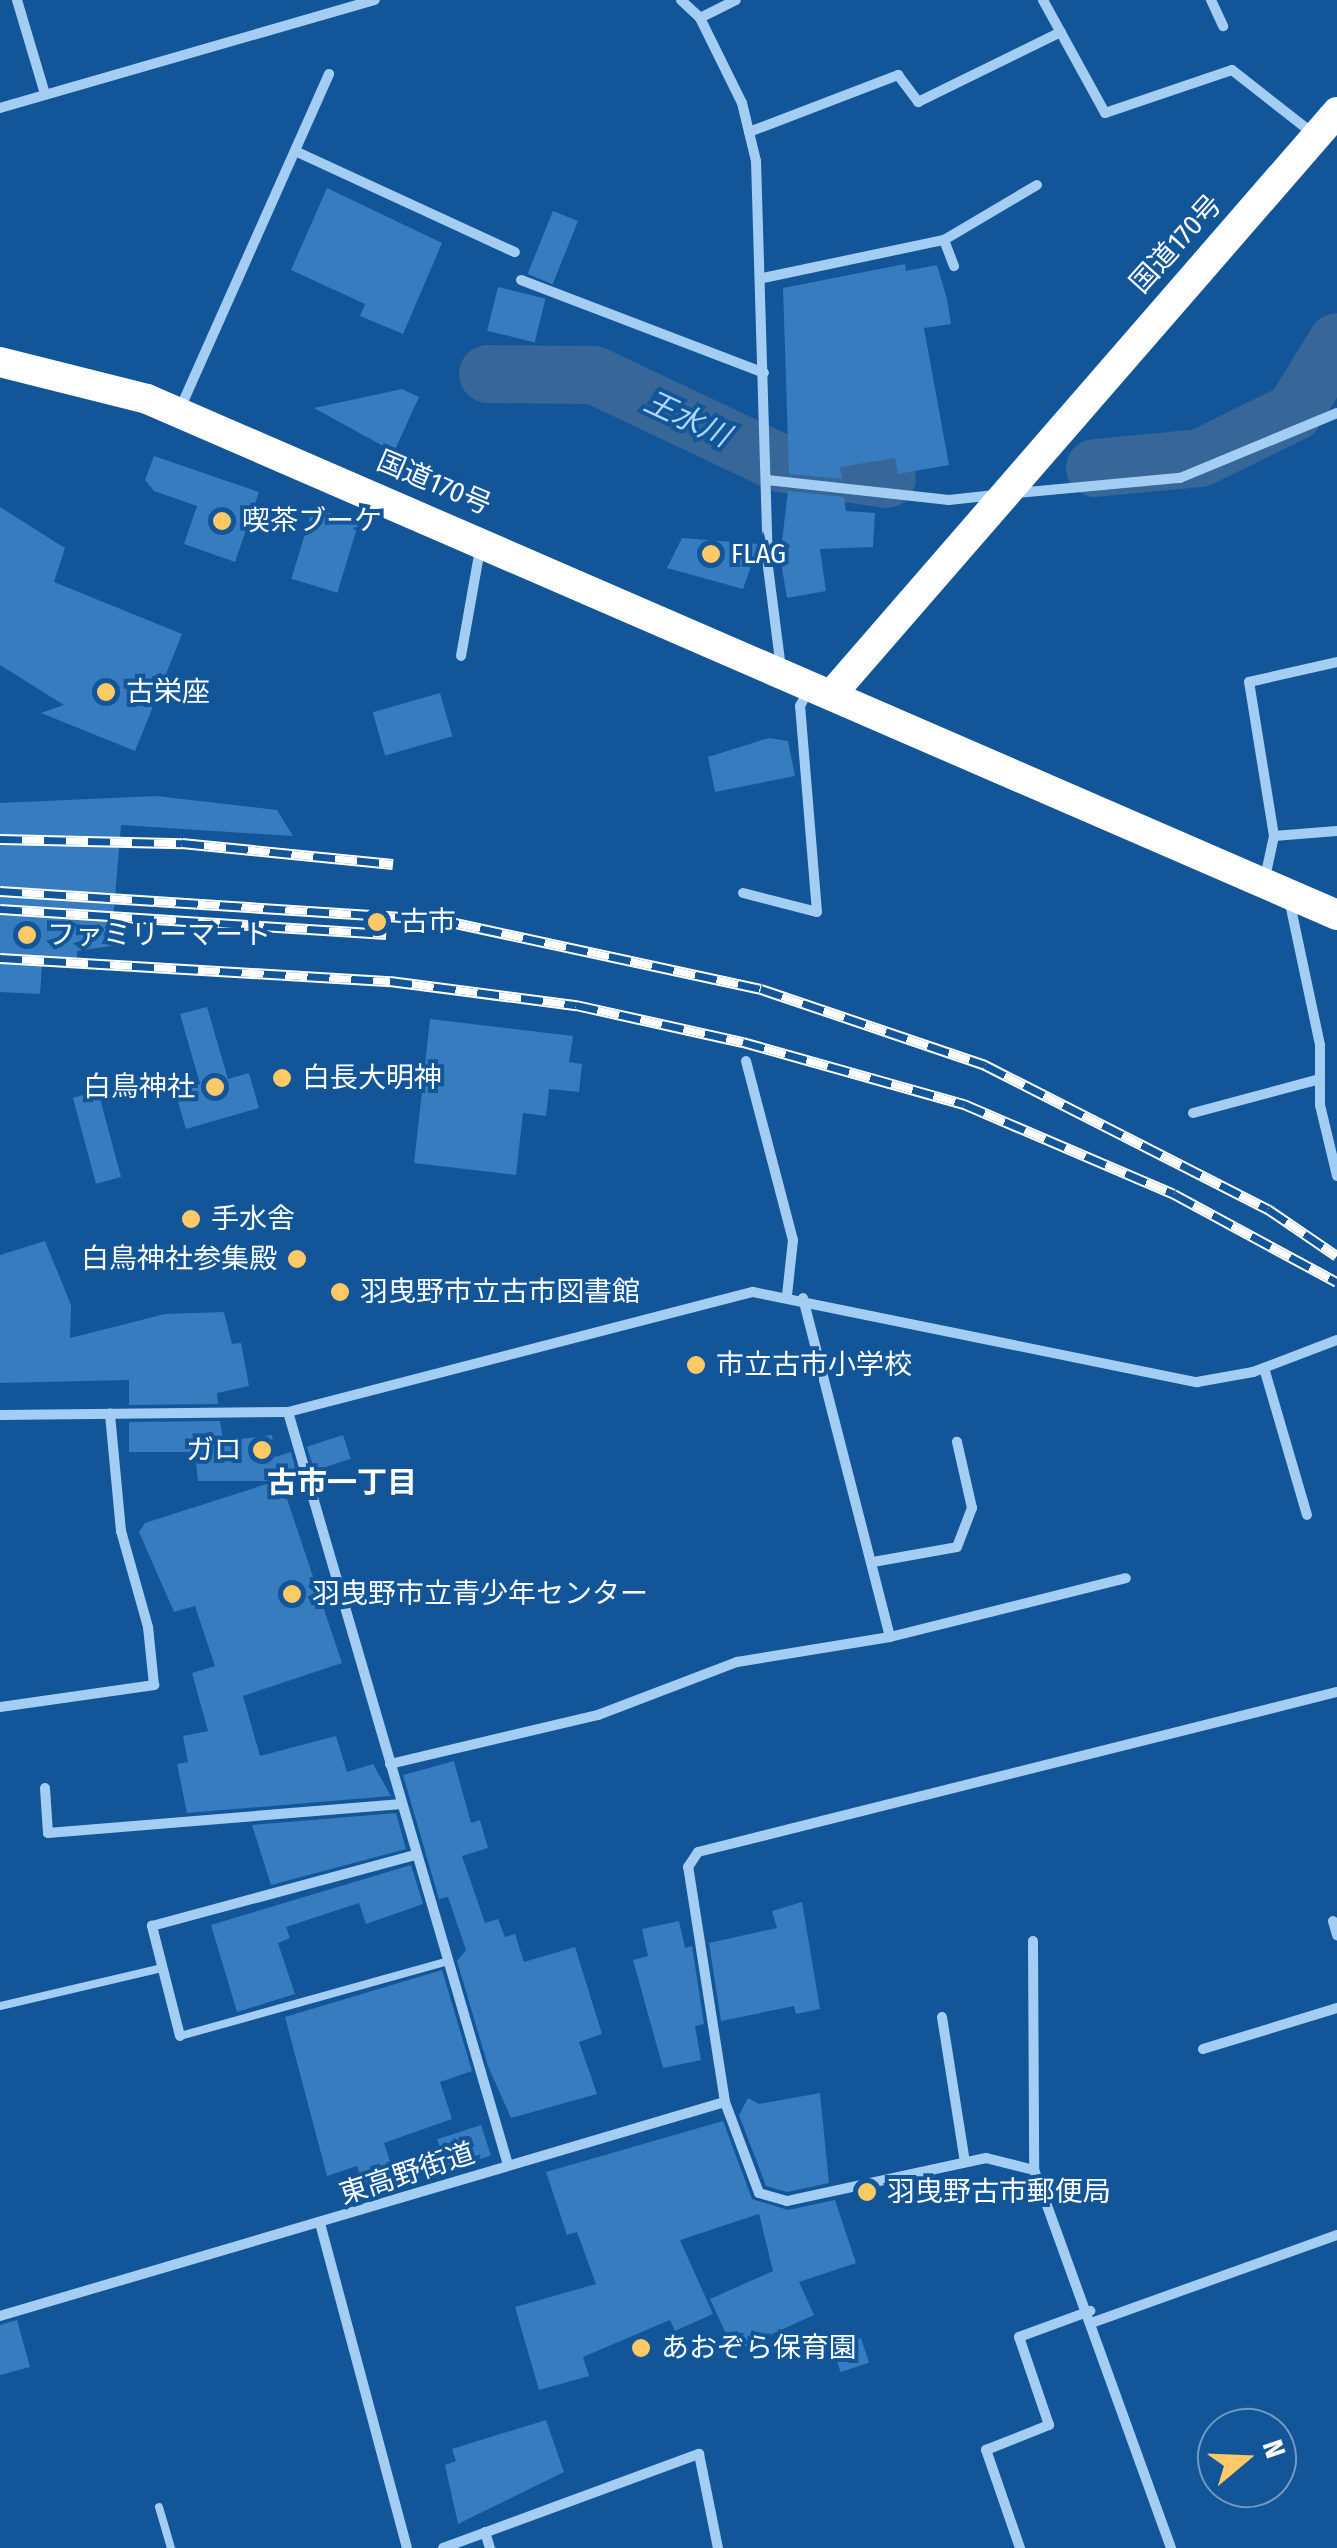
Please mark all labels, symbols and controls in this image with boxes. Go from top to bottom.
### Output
street label: 国道170号 [1123,188,1229,300]
water label: 王水川 [639,384,735,454]
street label: 国道170号 [372,444,496,522]
place label: 喫茶ブーケ [242,504,382,538]
marker: 喫茶ブーケ [211,510,233,532]
place label: FLAG [731,537,786,571]
marker: FLAG [700,543,722,565]
place label: 古栄座 [126,675,210,709]
marker: 古栄座 [95,681,117,703]
place label: 古市 [400,905,456,939]
marker: 古市 [364,909,390,935]
place label: ファミリーマート [47,918,271,952]
marker: ファミリーマート [16,924,38,946]
place label: 白長大明神 [302,1061,442,1095]
marker: 白長大明神 [271,1067,293,1089]
place label: 白鳥神社 [83,1070,195,1104]
marker: 白鳥神社 [204,1076,226,1098]
place label: 手水舎 [211,1202,295,1236]
marker: 手水舎 [180,1208,202,1230]
place label: 白鳥神社参集殿 [81,1242,277,1276]
marker: 白鳥神社参集殿 [286,1248,308,1270]
place label: 羽曳野市立古市図書館 [360,1275,640,1309]
marker: 羽曳野市立古市図書館 [329,1281,351,1303]
place label: 市立古市小学校 [716,1348,912,1382]
marker: 市立古市小学校 [685,1354,707,1376]
place label: ガロ [186,1433,242,1467]
marker: ガロ [251,1439,273,1461]
district label: 古市一丁目 [267,1465,417,1501]
place label: 羽曳野市立青少年センター [312,1577,648,1611]
marker: 羽曳野市立青少年センター [281,1583,303,1605]
street label: 東高野街道 [335,2136,479,2212]
place label: 羽曳野古市郵便局 [887,2175,1111,2209]
marker: 羽曳野古市郵便局 [856,2181,878,2203]
place label: あおぞら保育園 [661,2331,857,2365]
marker: あおぞら保育園 [630,2337,652,2359]
north arrow [1197,2408,1297,2508]
text: N [1256,2435,1292,2462]

